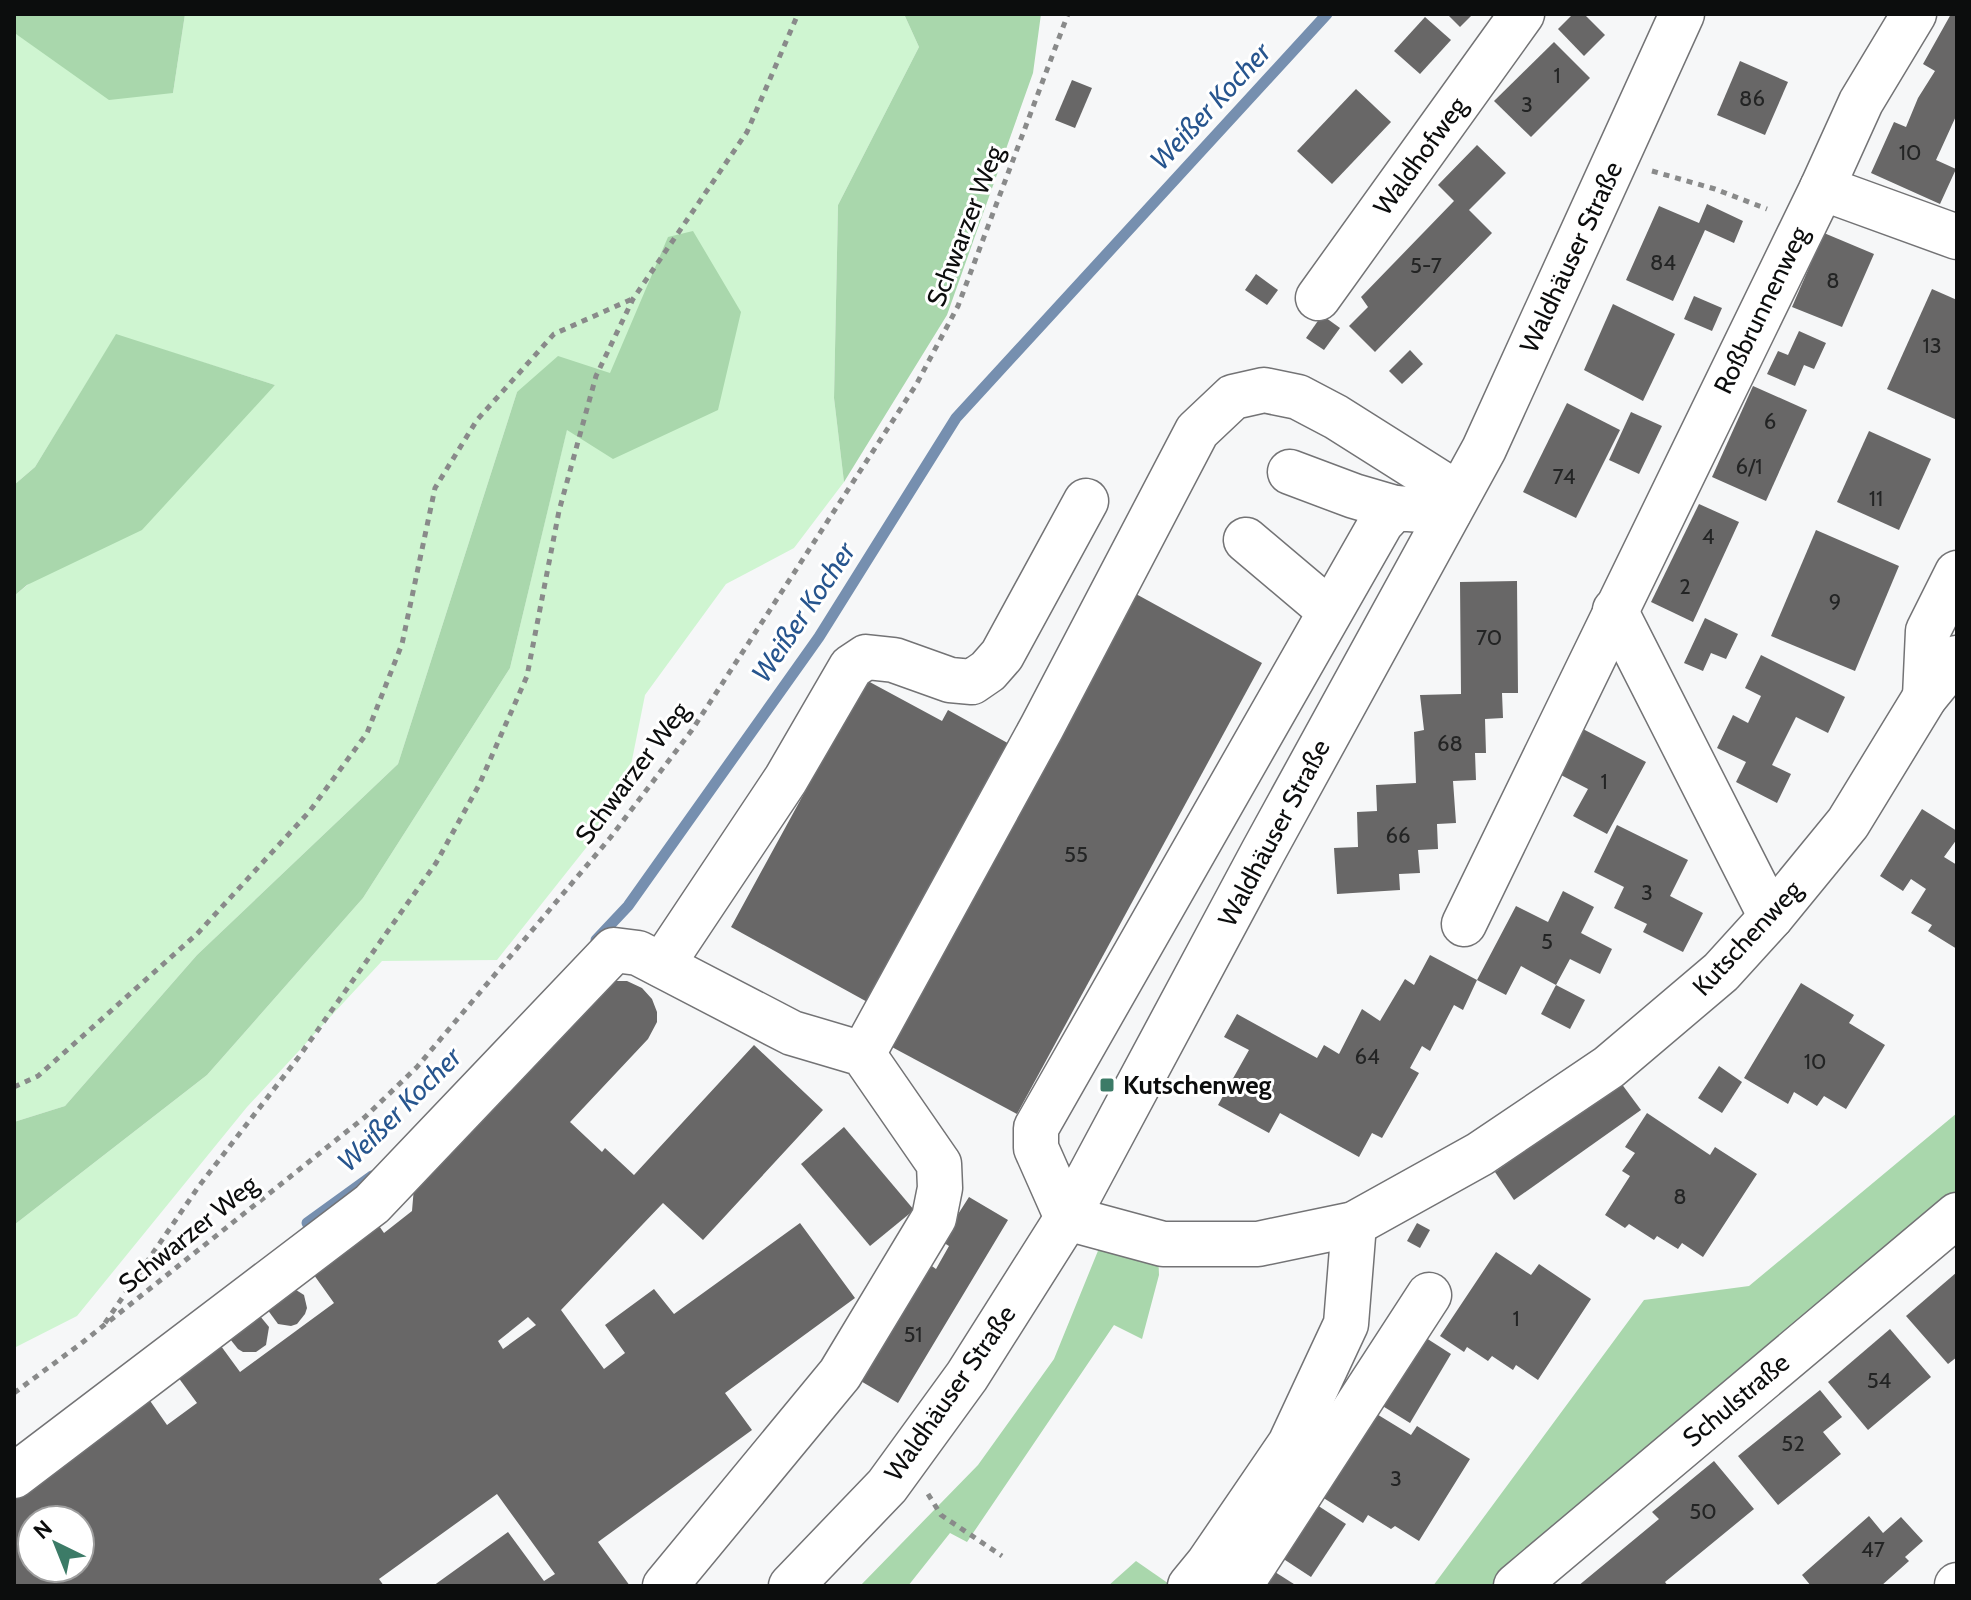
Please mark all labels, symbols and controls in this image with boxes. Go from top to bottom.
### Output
water label: Weißer Kocher [1143,34,1278,177]
house number: 1 [1553,62,1561,89]
house number: 86 [1739,85,1765,112]
street label: Waldhofweg [1366,90,1474,221]
house number: 3 [1521,91,1533,118]
house number: 10 [1899,139,1921,166]
street label: Schwarzer Weg [920,140,1011,311]
street label: Waldhäuser Straße [1513,156,1629,358]
street label: Roßbrunnenweg [1707,220,1816,399]
house number: 84 [1650,249,1676,276]
house number: 5-7 [1410,252,1442,279]
house number: 8 [1826,267,1840,294]
house number: 13 [1922,332,1942,359]
house number: 6 [1764,408,1776,435]
house number: 6/1 [1736,453,1762,480]
house number: 74 [1552,463,1576,490]
house number: 11 [1869,485,1883,512]
house number: 4 [1702,523,1715,550]
water label: Weißer Kocher [744,534,863,688]
house number: 2 [1679,573,1691,600]
house number: 9 [1829,588,1841,615]
house number: 70 [1476,624,1502,651]
street label: Schwarzer Weg [568,695,696,850]
house number: 68 [1437,730,1463,757]
street label: Waldhäuser Straße [1211,734,1337,932]
house number: 1 [1600,768,1608,795]
house number: 66 [1386,822,1411,849]
house number: 55 [1064,841,1088,868]
street label: Kutschenweg [1686,873,1809,1002]
house number: 3 [1641,879,1653,906]
house number: 5 [1541,928,1553,955]
water label: Weißer Kocher [330,1039,469,1178]
house number: 64 [1354,1043,1380,1070]
house number: 10 [1804,1048,1826,1075]
place label: Kutschenweg [1123,1069,1272,1101]
marker: Kutschenweg [1098,1076,1116,1094]
street label: Schwarzer Weg [112,1168,265,1300]
house number: 8 [1673,1183,1687,1210]
street label: Waldhäuser Straße [878,1299,1022,1487]
house number: 1 [1512,1305,1520,1332]
house number: 51 [903,1321,923,1348]
street label: Schulstraße [1676,1346,1796,1454]
house number: 54 [1867,1367,1892,1394]
house number: 52 [1781,1430,1805,1457]
house number: 3 [1390,1465,1402,1492]
house number: 50 [1689,1498,1717,1525]
north arrow [16,1504,96,1584]
text: N [28,1515,58,1545]
house number: 47 [1861,1536,1885,1563]

